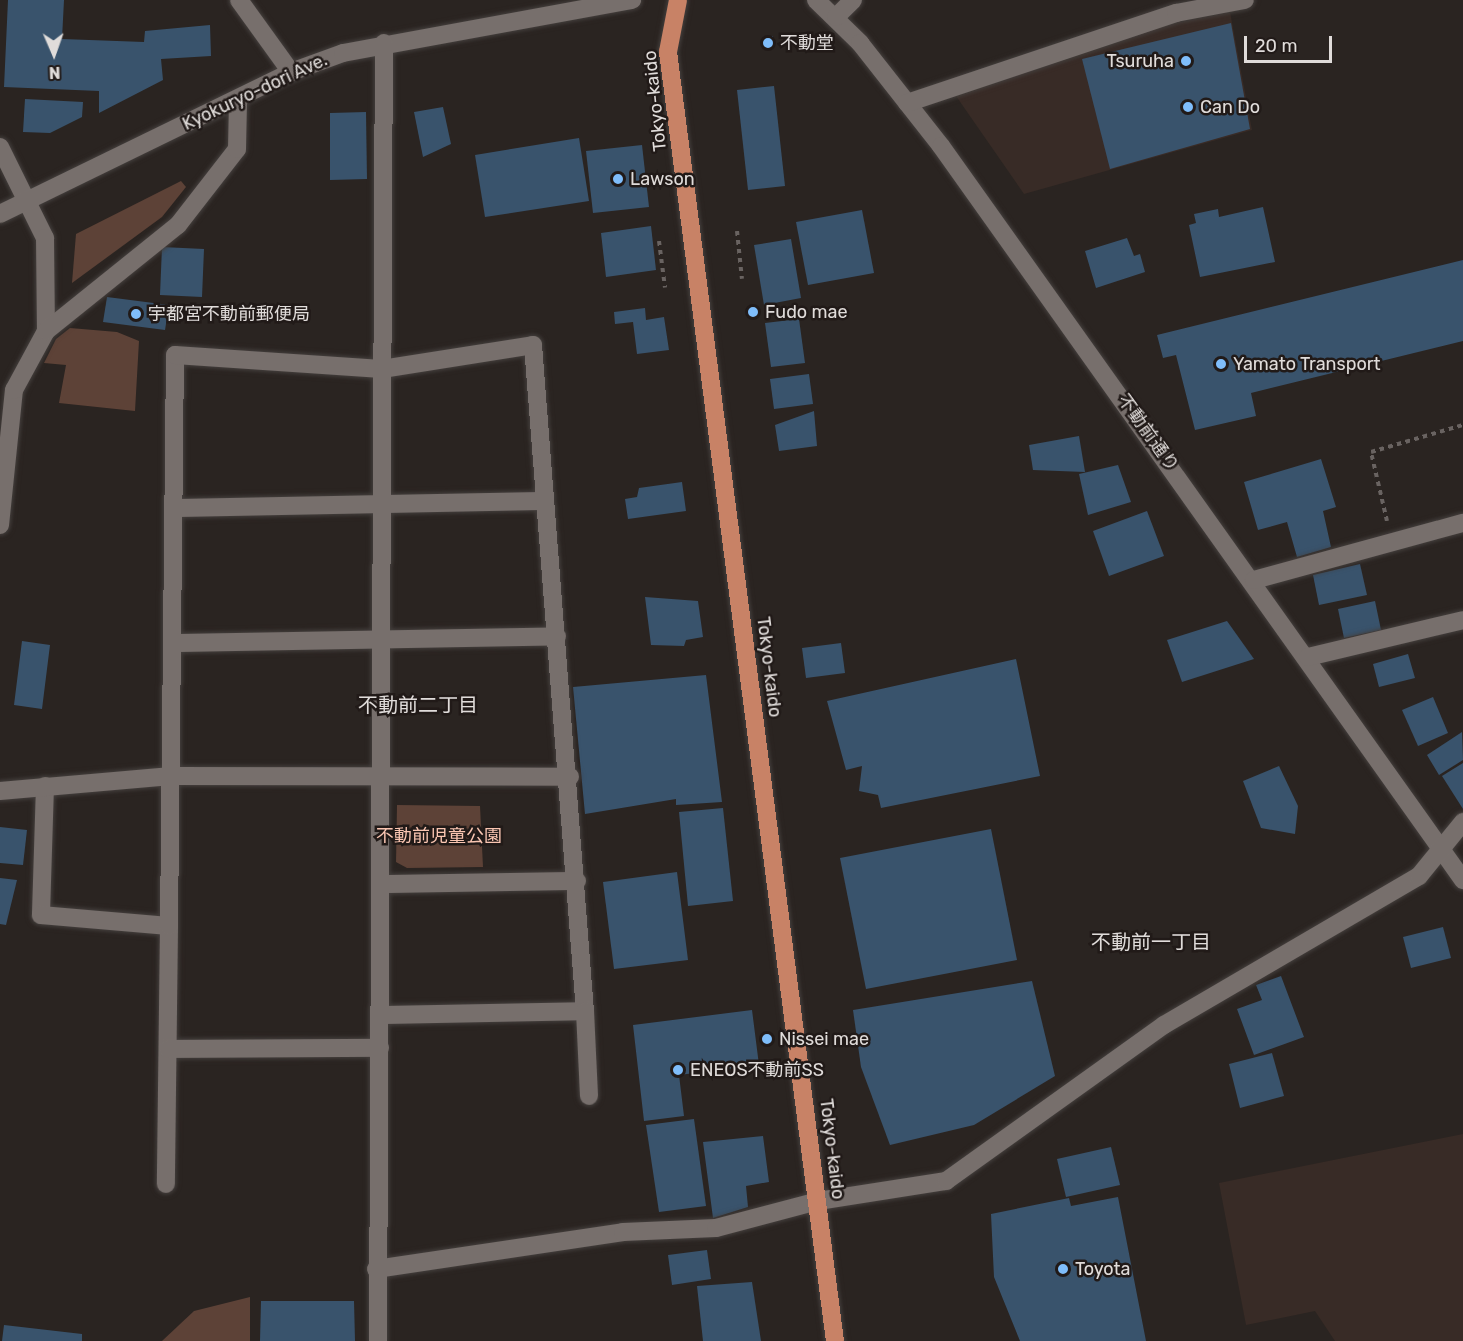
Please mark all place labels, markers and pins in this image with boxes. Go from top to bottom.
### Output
place label: 不動堂 [780,32,834,54]
marker: 不動堂 [761,36,775,50]
place label: Tsuruha [1107,50,1174,72]
marker: Tsuruha [1179,54,1193,68]
place label: Can Do [1200,96,1260,118]
marker: Can Do [1181,100,1195,114]
place label: Lawson [630,168,695,190]
marker: Lawson [611,172,625,186]
place label: Fudo mae [765,301,848,323]
place label: 宇都宮不動前郵便局 [148,303,310,325]
marker: Fudo mae [746,305,760,319]
marker: 宇都宮不動前郵便局 [129,307,143,321]
place label: Yamato Transport [1233,353,1381,375]
marker: Yamato Transport [1214,357,1228,371]
place label: Nissei mae [779,1028,869,1050]
marker: Nissei mae [760,1032,774,1046]
place label: ENEOS不動前SS [690,1059,824,1081]
marker: ENEOS不動前SS [671,1063,685,1077]
place label: Toyota [1075,1258,1130,1280]
marker: Toyota [1056,1262,1070,1276]

